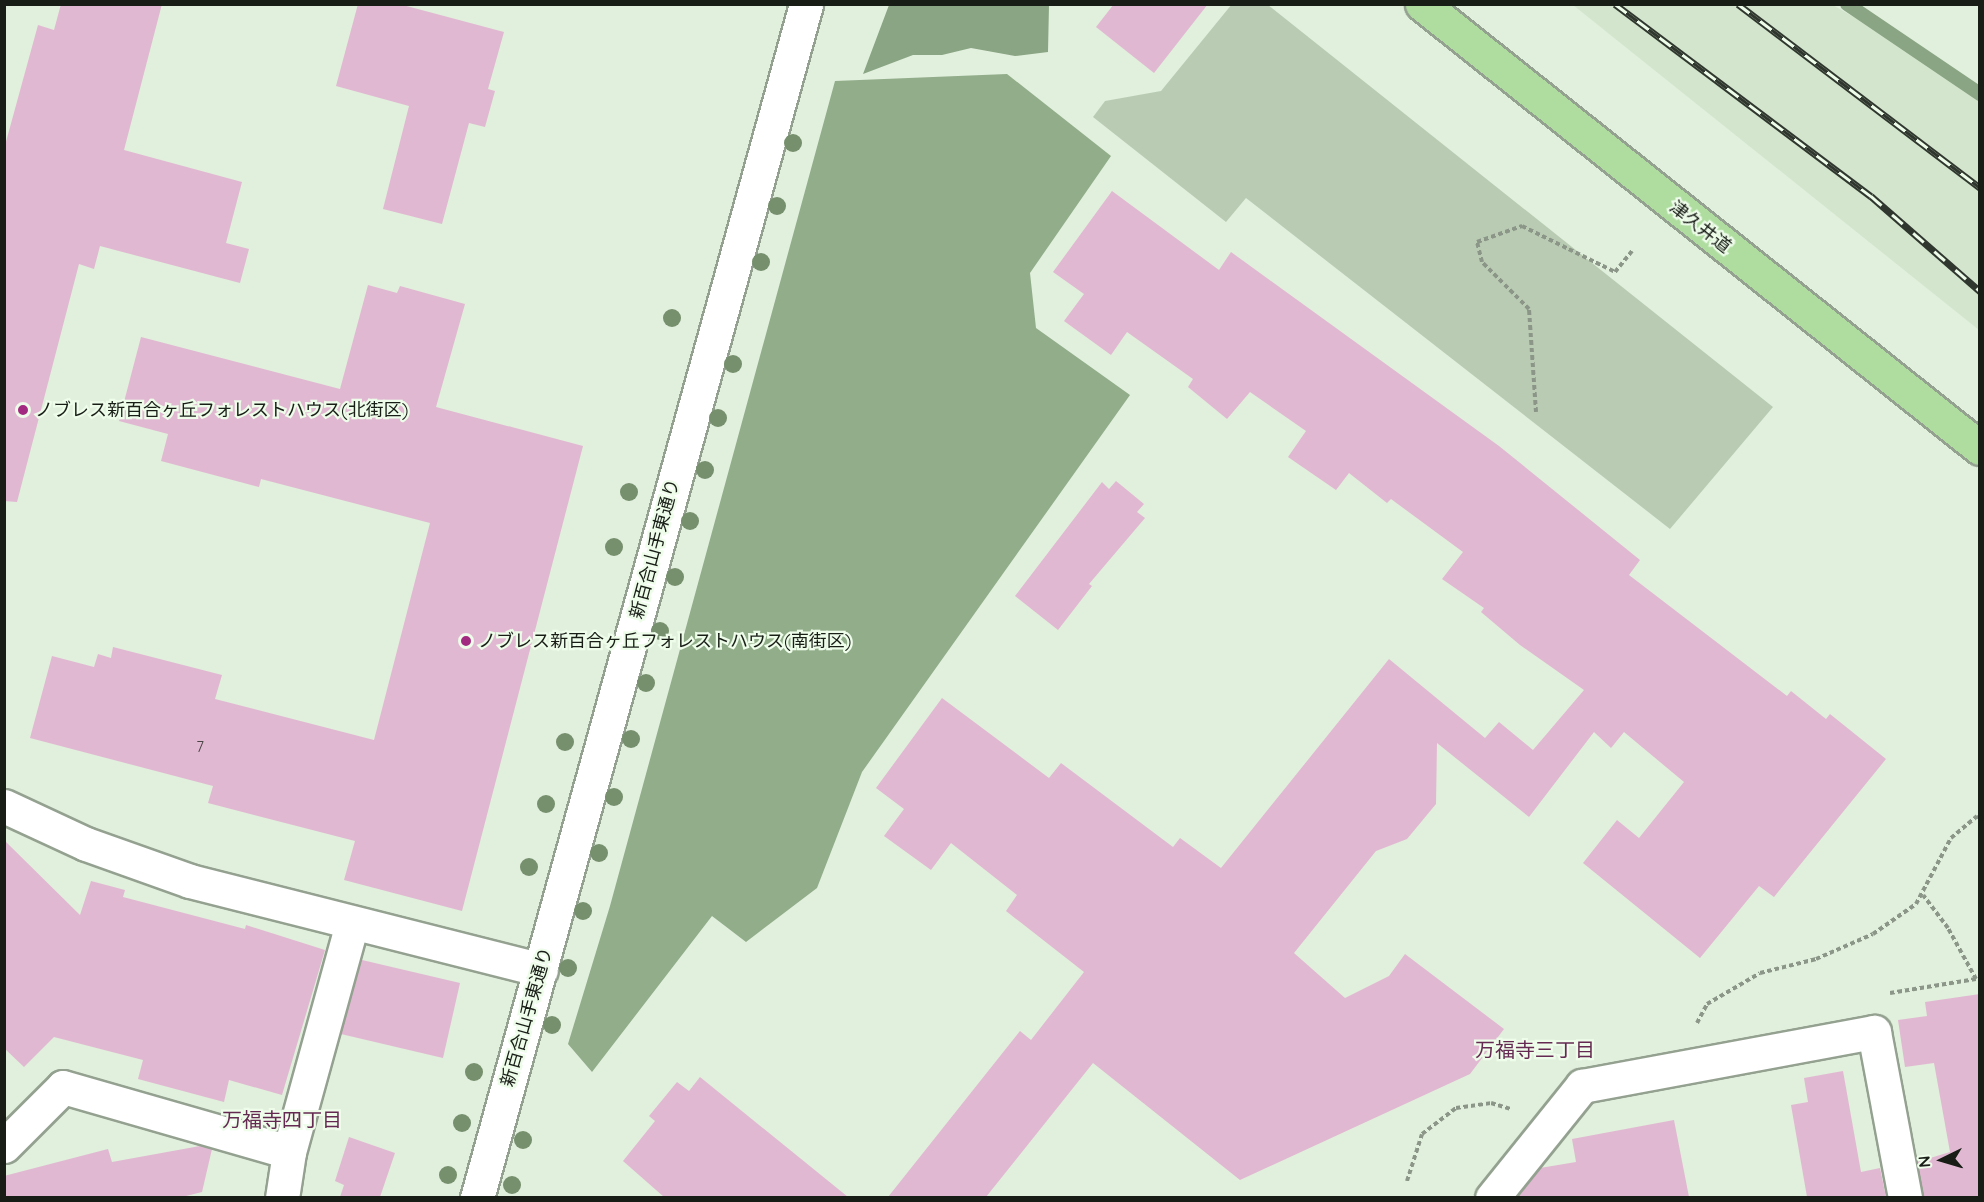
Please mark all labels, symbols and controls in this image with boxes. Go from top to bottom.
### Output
street label: 津久井道 [1665,196,1735,258]
place label: ノブレス新百合ヶ丘フォレストハウス(北街区) [35,399,408,421]
marker: ノブレス新百合ヶ丘フォレストハウス(北街区) [16,403,30,417]
street label: 新百合山手東通り [626,477,684,621]
place label: ノブレス新百合ヶ丘フォレストハウス(南街区) [478,630,851,652]
marker: ノブレス新百合ヶ丘フォレストハウス(南街区) [459,634,473,648]
house number: 7 [196,738,204,756]
street label: 新百合山手東通り [497,945,557,1089]
district label: 万福寺三丁目 [1475,1037,1595,1061]
district label: 万福寺四丁目 [222,1107,342,1131]
north arrow [1912,1130,1972,1190]
text: N [1914,1155,1935,1168]

